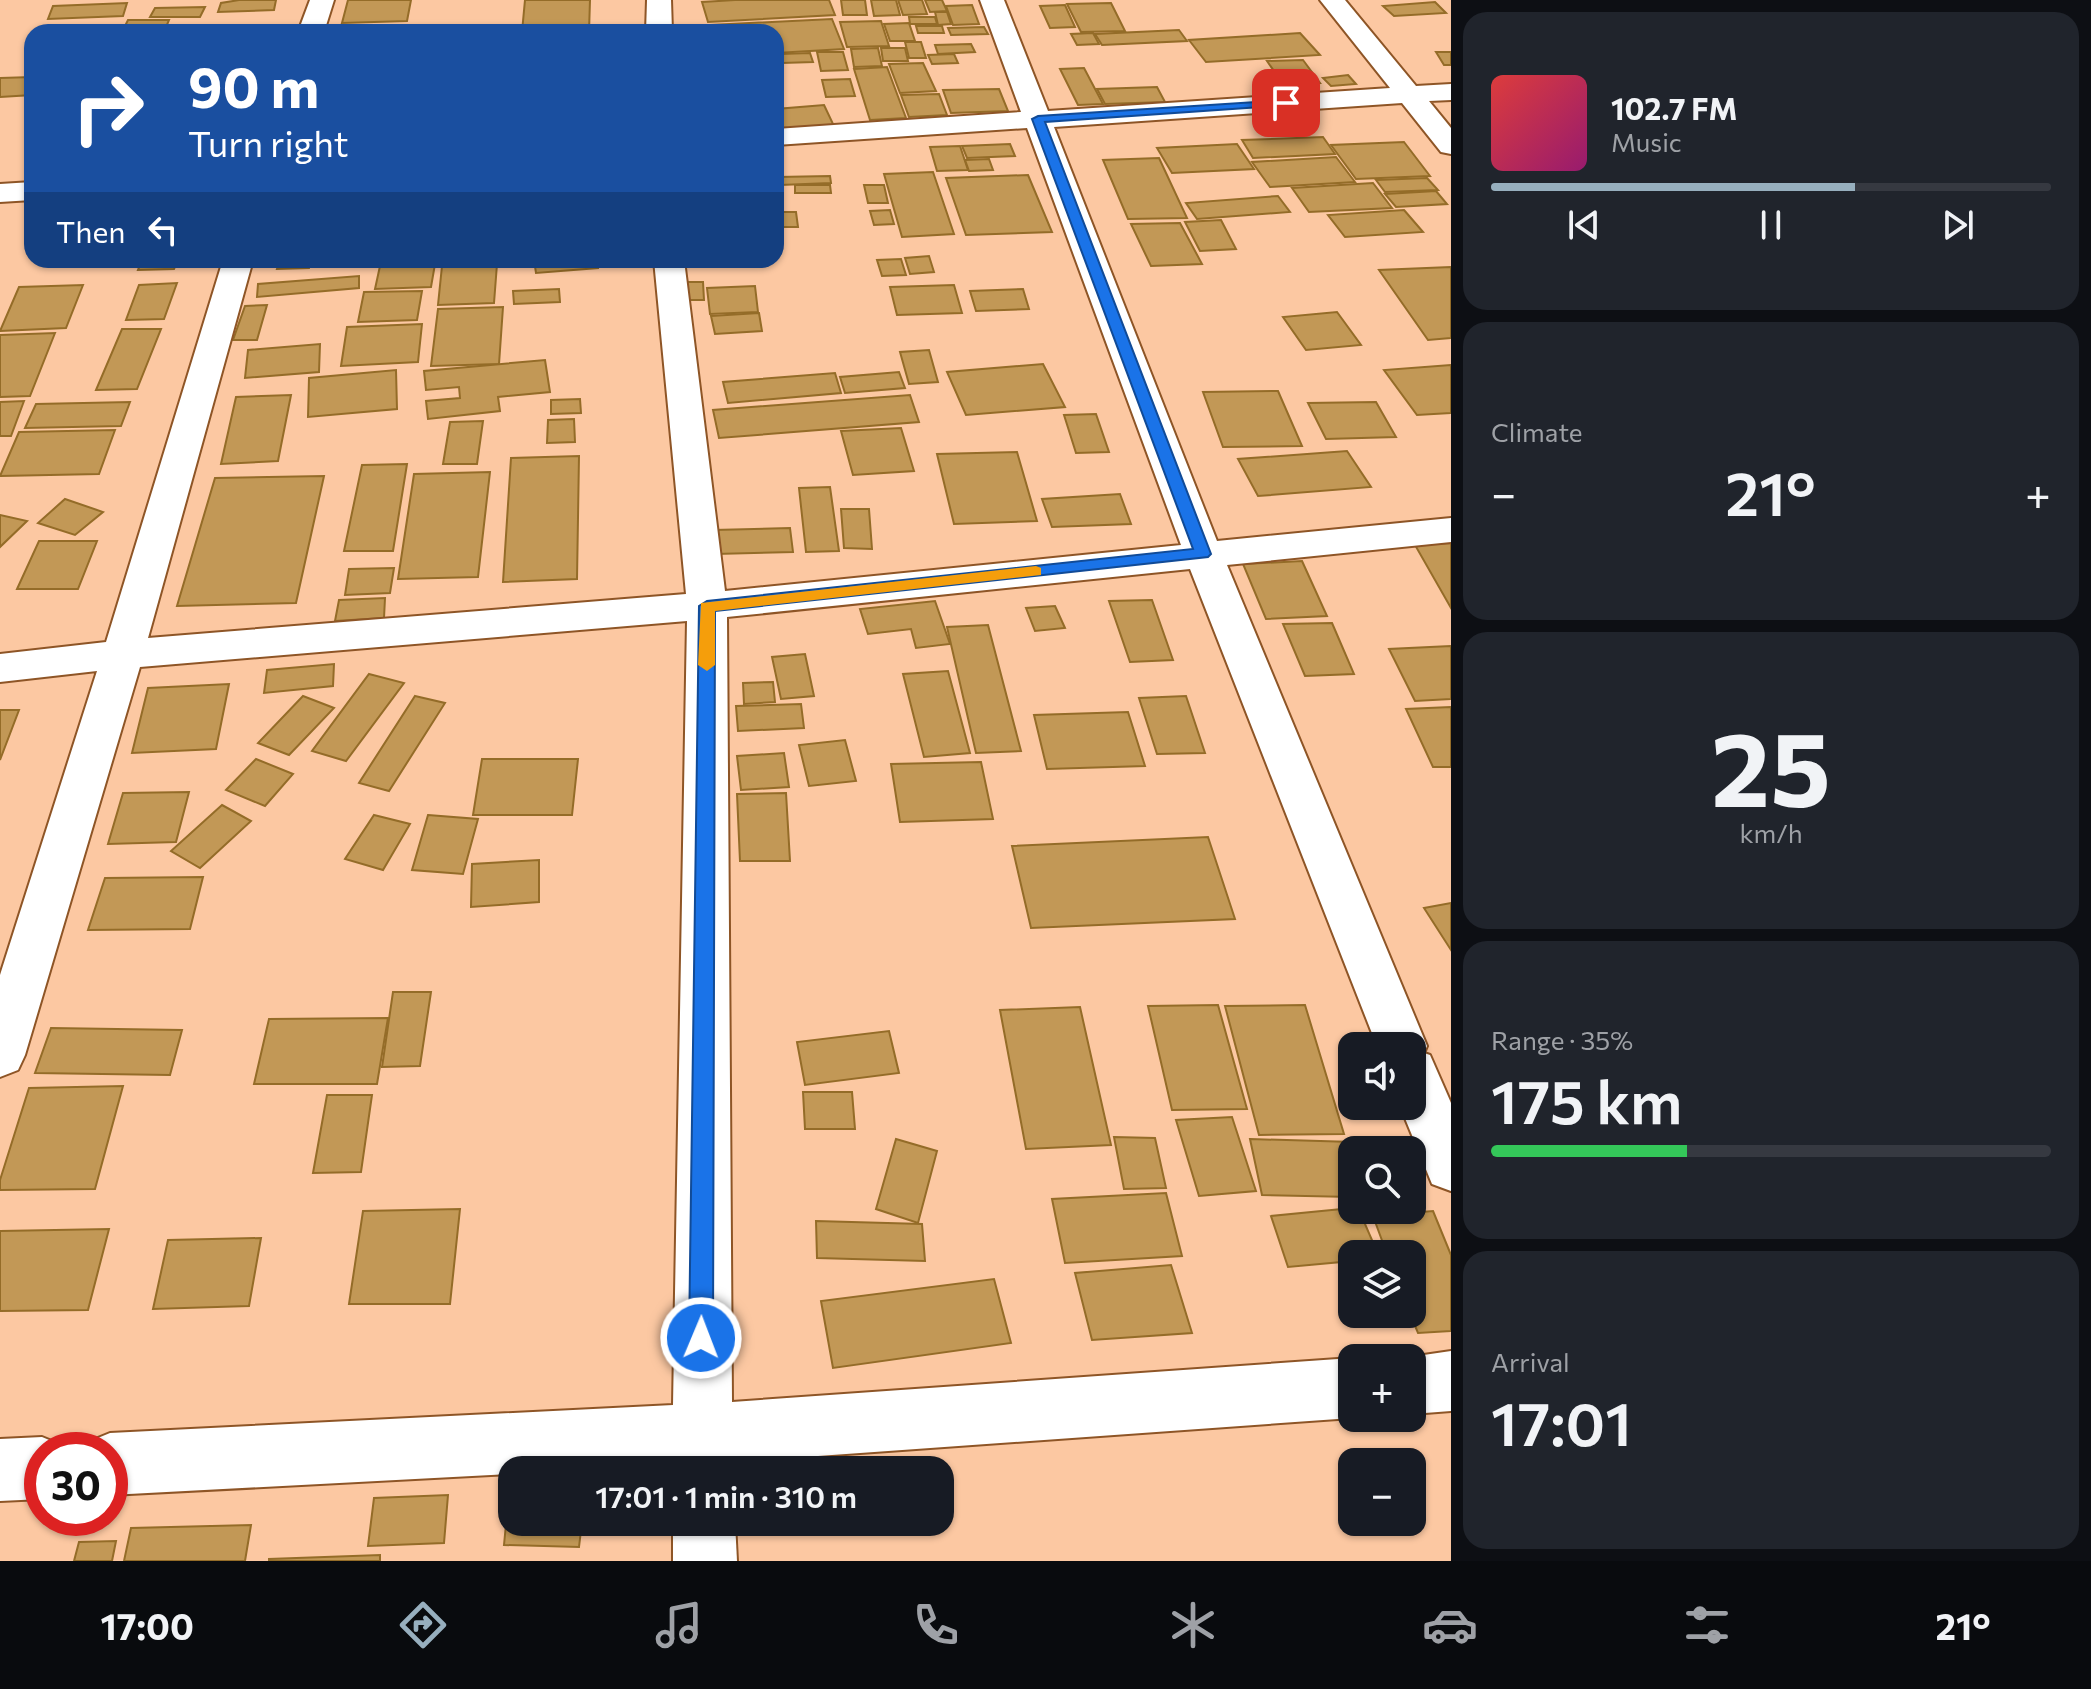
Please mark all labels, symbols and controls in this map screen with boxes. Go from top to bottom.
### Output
text: 90 m [188,51,319,120]
icon: right [56,56,160,160]
pin [1252,69,1320,137]
icon: arrive [1264,81,1308,125]
text: 102.7 FM [1611,89,1737,126]
text: Turn right [188,120,349,164]
text: Music [1611,126,1682,157]
icon: previous [1562,203,1606,247]
icon: pause [1749,203,1793,247]
icon: next [1936,203,1980,247]
icon: left [141,208,185,252]
text: Then [56,212,125,249]
text: Climate [1491,416,1583,447]
text: 21° [1725,455,1816,528]
text: − [1491,465,1516,519]
text: + [2025,465,2051,519]
text: 25 [1711,701,1831,828]
text: km/h [1739,817,1803,848]
text: Range · 35% [1491,1024,1633,1055]
map controls [1338,1032,1426,1536]
button: sound [1338,1032,1426,1120]
text: 175 km [1491,1063,1682,1136]
button: search [1338,1136,1426,1224]
button: layers [1338,1240,1426,1328]
position arrow [659,1296,743,1380]
button: + [1338,1344,1426,1432]
text: Arrival [1491,1346,1570,1377]
text: 17:01 [1491,1385,1632,1458]
speed limit sign: 30 [24,1432,128,1536]
button: − [1338,1448,1426,1536]
text: 17:01 · 1 min · 310 m [595,1477,857,1514]
icon: directions [395,1597,451,1653]
icon: music [651,1597,707,1653]
icon: phone [908,1597,964,1653]
icon: climate [1165,1597,1221,1653]
icon: car [1422,1597,1478,1653]
icon: filters [1679,1597,1735,1653]
text: 17:00 [100,1603,194,1647]
text: 21° [1935,1603,1991,1647]

